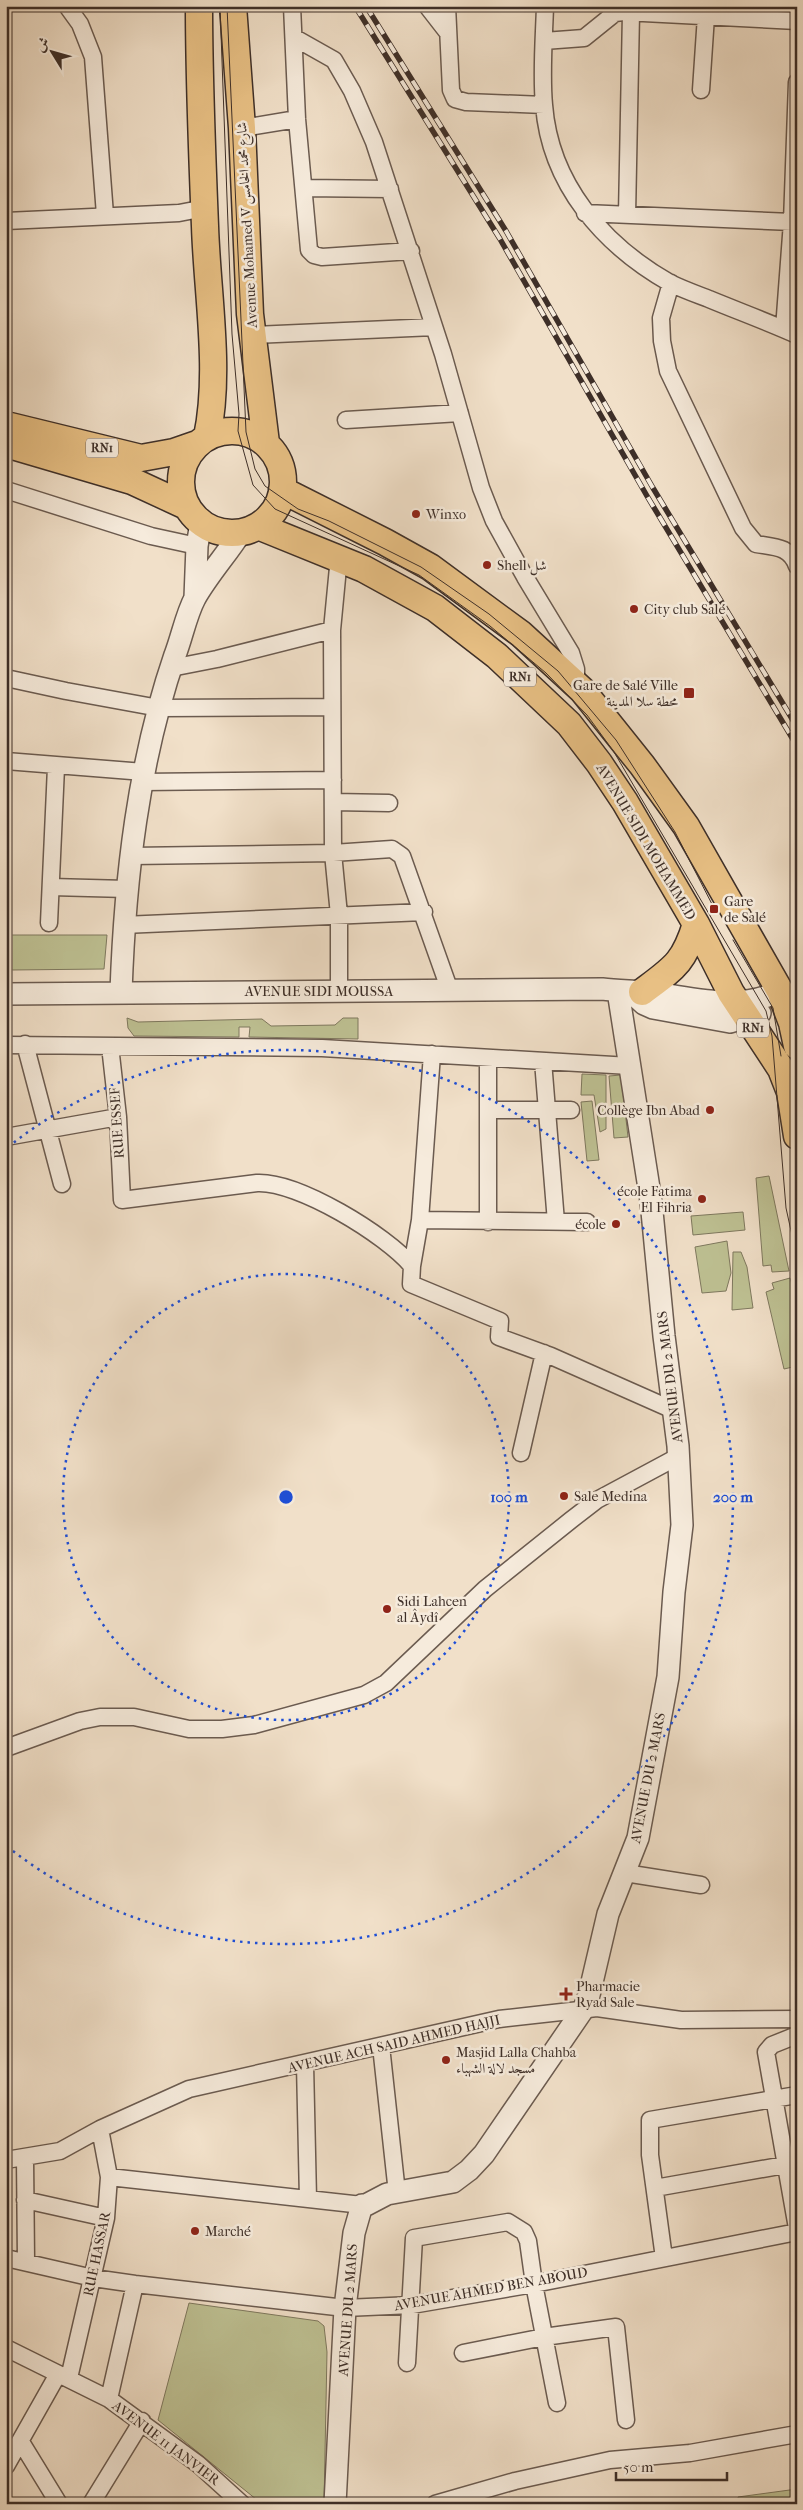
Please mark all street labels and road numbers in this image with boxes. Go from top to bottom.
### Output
street label: Avenue Mohamed V شارع محمد الخامس [233,121,264,329]
road number: RN1 [86,438,118,458]
road number: RN1 [504,668,536,686]
street label: AVENUE SIDI MOHAMMED [592,760,700,923]
street label: AVENUE SIDI MOUSSA [244,983,394,1000]
road number: RN1 [737,1018,769,1038]
street label: RUE ESSEF [106,1086,128,1159]
street label: AVENUE DU 2 MARS [653,1310,687,1445]
street label: AVENUE DU 2 MARS [627,1711,669,1846]
street label: AVENUE ACH SAID AHMED HAJJI [285,2011,502,2077]
street label: RUE HASSAR [80,2209,114,2298]
street label: AVENUE DU 2 MARS [335,2243,361,2378]
street label: AVENUE AHMED BEN ABOUD [392,2264,589,2315]
street label: AVENUE 11 JANVIER [108,2396,224,2489]

